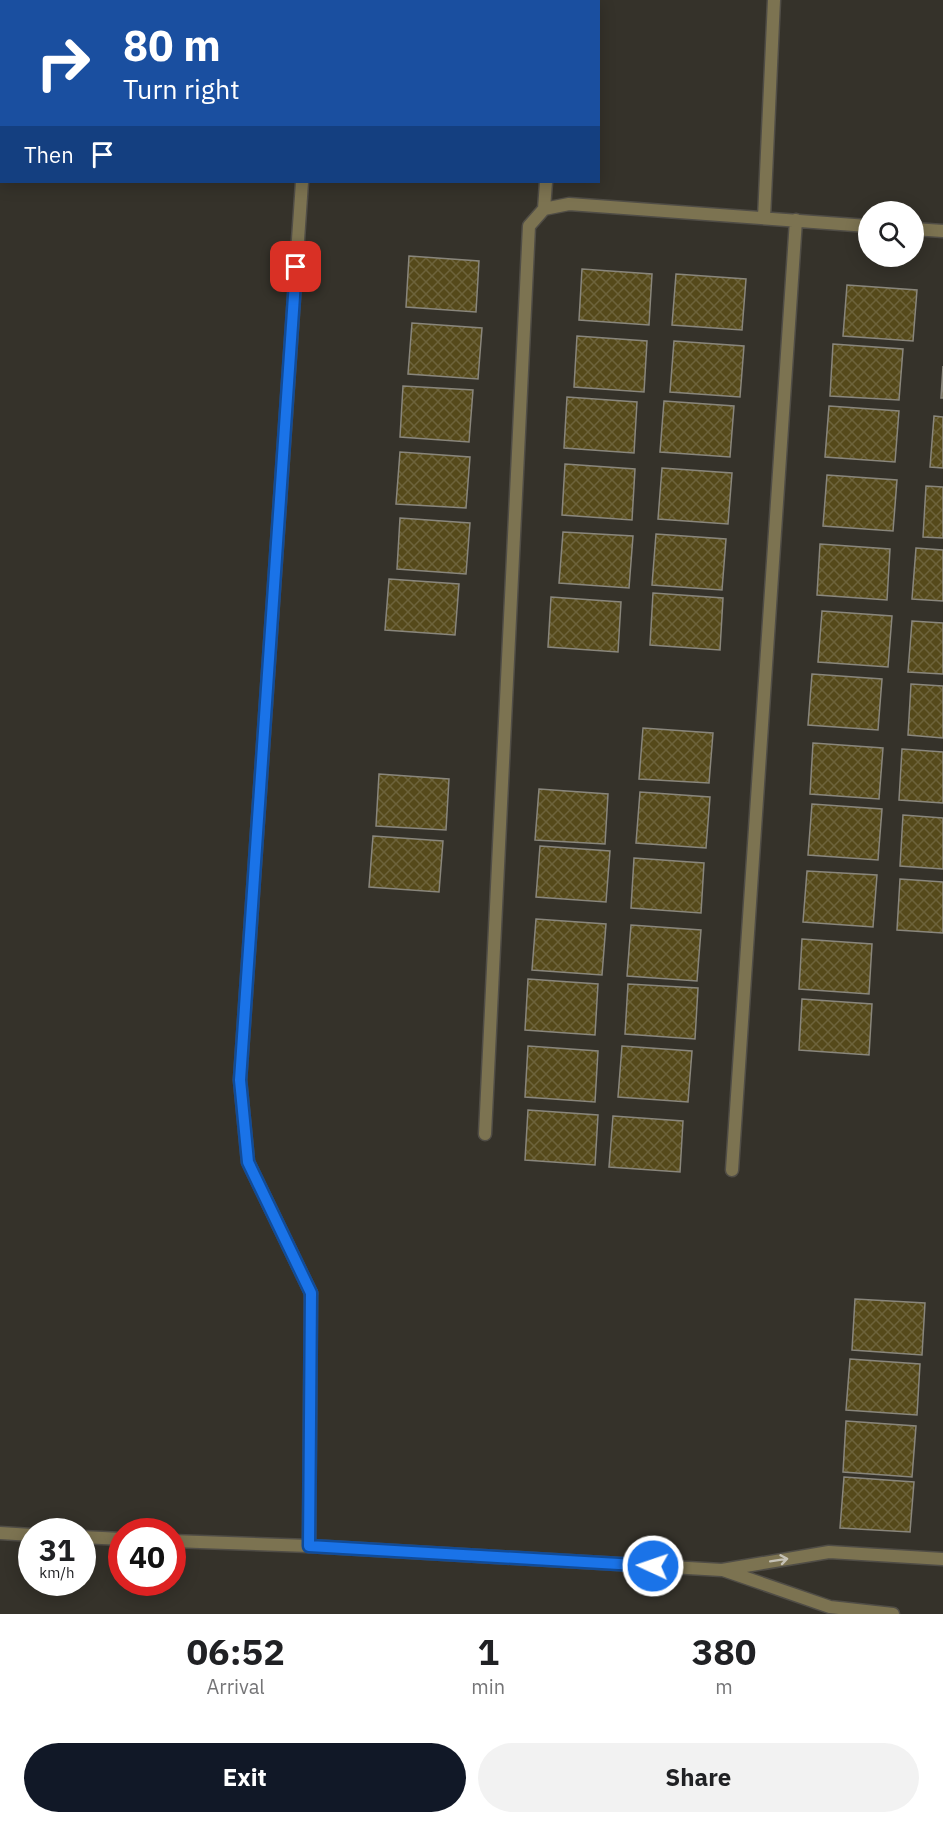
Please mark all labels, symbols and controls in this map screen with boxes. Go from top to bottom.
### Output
text: 80 m [123,18,221,73]
icon: right [24,24,102,102]
text: Turn right [123,71,240,106]
icon: arrive [86,138,119,171]
text: Then [24,140,74,169]
map controls [858,201,924,267]
button: search [858,201,924,267]
pin [270,241,321,292]
icon: arrive [279,250,312,283]
speed limit sign: 40 [108,1518,186,1596]
text: 31 [39,1530,75,1569]
position arrow [621,1534,685,1598]
one-way arrow [769,1555,789,1566]
text: km/h [39,1563,75,1582]
text: 06:52 [187,1628,285,1675]
text: 1 [477,1628,499,1675]
text: 380 [692,1628,756,1675]
text: Arrival [207,1673,265,1700]
text: min [471,1673,505,1700]
text: m [715,1673,733,1700]
button: Exit [24,1743,466,1812]
button: Share [478,1743,919,1812]

